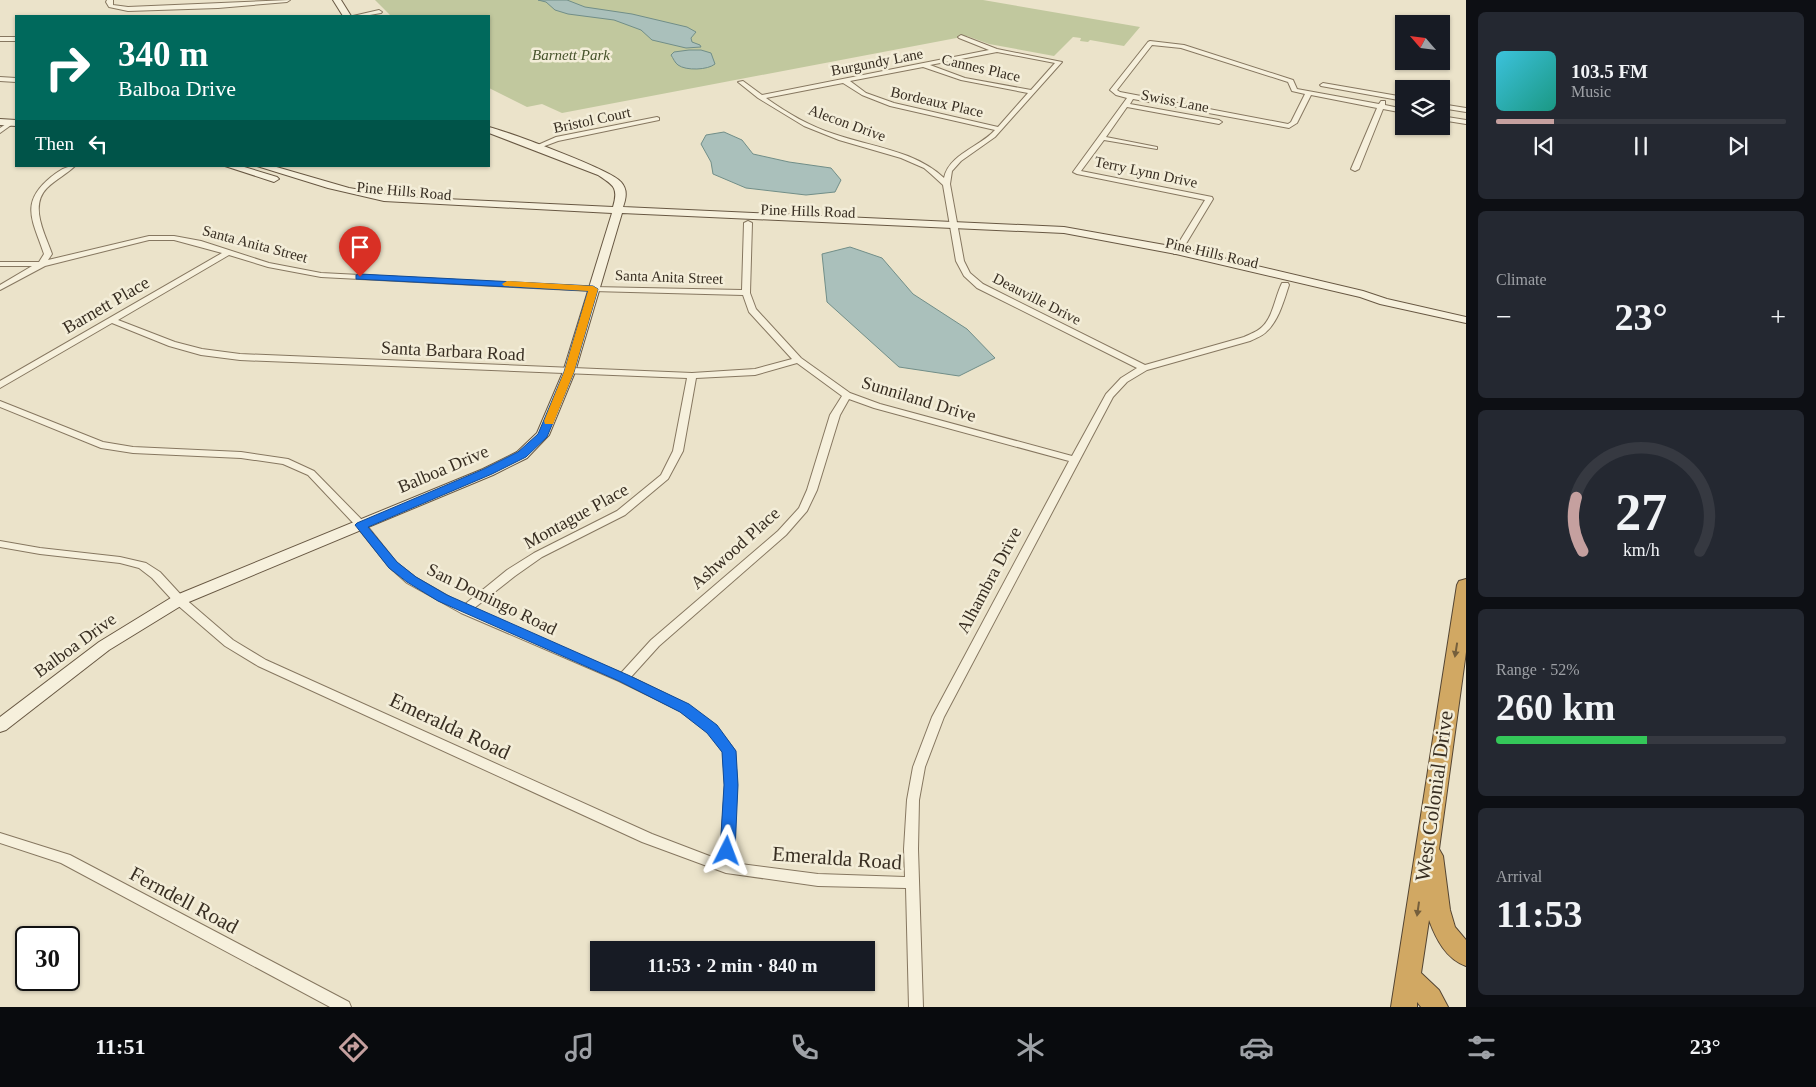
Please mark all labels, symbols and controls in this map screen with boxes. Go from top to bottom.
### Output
north arrow [1395,15,1450,70]
map controls [1395,15,1450,135]
icon: right [35,35,100,100]
text: 340 m [118,35,208,74]
street label: Burgundy Lane [830,45,925,79]
park label: Barnett Park [532,47,610,63]
street label: Cannes Place [940,51,1022,85]
text: 103.5 FM [1571,61,1648,82]
text: Balboa Drive [118,76,236,101]
button: layers [1395,80,1450,135]
text: Music [1571,83,1611,100]
street label: Bordeaux Place [889,84,985,121]
street label: Swiss Lane [1140,87,1211,115]
street label: Alecon Drive [806,102,888,145]
street label: Bristol Court [552,104,633,136]
icon: left [84,130,112,158]
icon: previous [1530,132,1558,160]
icon: pause [1627,132,1655,160]
icon: next [1724,132,1752,160]
text: Then [35,133,74,154]
street label: Terry Lynn Drive [1093,153,1199,191]
street label: Pine Hills Road [356,179,453,203]
street label: Pine Hills Road [760,201,856,221]
street label: Santa Anita Street [201,222,310,266]
pin [339,226,381,277]
icon: arrive [346,233,374,261]
street label: Pine Hills Road [1164,235,1261,272]
street label: Santa Anita Street [615,267,724,287]
street label: Deauville Drive [991,270,1084,328]
text: Climate [1496,271,1547,288]
street label: Barnett Place [59,272,153,338]
text: 23° [1614,296,1668,338]
text: − [1496,301,1512,332]
text: + [1770,301,1786,332]
street label: Santa Barbara Road [381,337,525,365]
street label: Sunniland Drive [859,372,979,426]
street label: Balboa Drive [395,441,491,497]
street label: Montague Place [520,479,632,553]
text: 27 [1615,484,1667,541]
street label: Ashwood Place [687,503,783,593]
street label: Alhambra Drive [953,523,1025,637]
text: km/h [1623,540,1659,560]
street label: San Domingo Road [424,559,560,639]
street label: Balboa Drive [30,609,120,681]
one-way arrow [1452,642,1460,658]
text: Range · 52% [1496,661,1580,678]
text: 260 km [1496,686,1615,728]
street label: Emeralda Road [386,688,514,765]
street label: West Colonial Drive [1410,709,1458,883]
position arrow [700,824,752,876]
street label: Emeralda Road [771,841,903,875]
street label: Ferndell Road [126,861,243,939]
text: Arrival [1496,868,1542,885]
text: 11:53 [1496,893,1583,935]
one-way arrow [1414,901,1422,917]
speed limit sign: 30 [15,926,80,991]
text: 11:53 · 2 min · 840 m [648,955,817,976]
icon: directions [336,1030,371,1065]
icon: music [562,1030,597,1065]
icon: phone [787,1030,822,1065]
icon: climate [1013,1030,1048,1065]
icon: car [1239,1030,1274,1065]
icon: filters [1464,1030,1499,1065]
text: 11:51 [95,1034,145,1059]
text: 23° [1690,1034,1721,1059]

